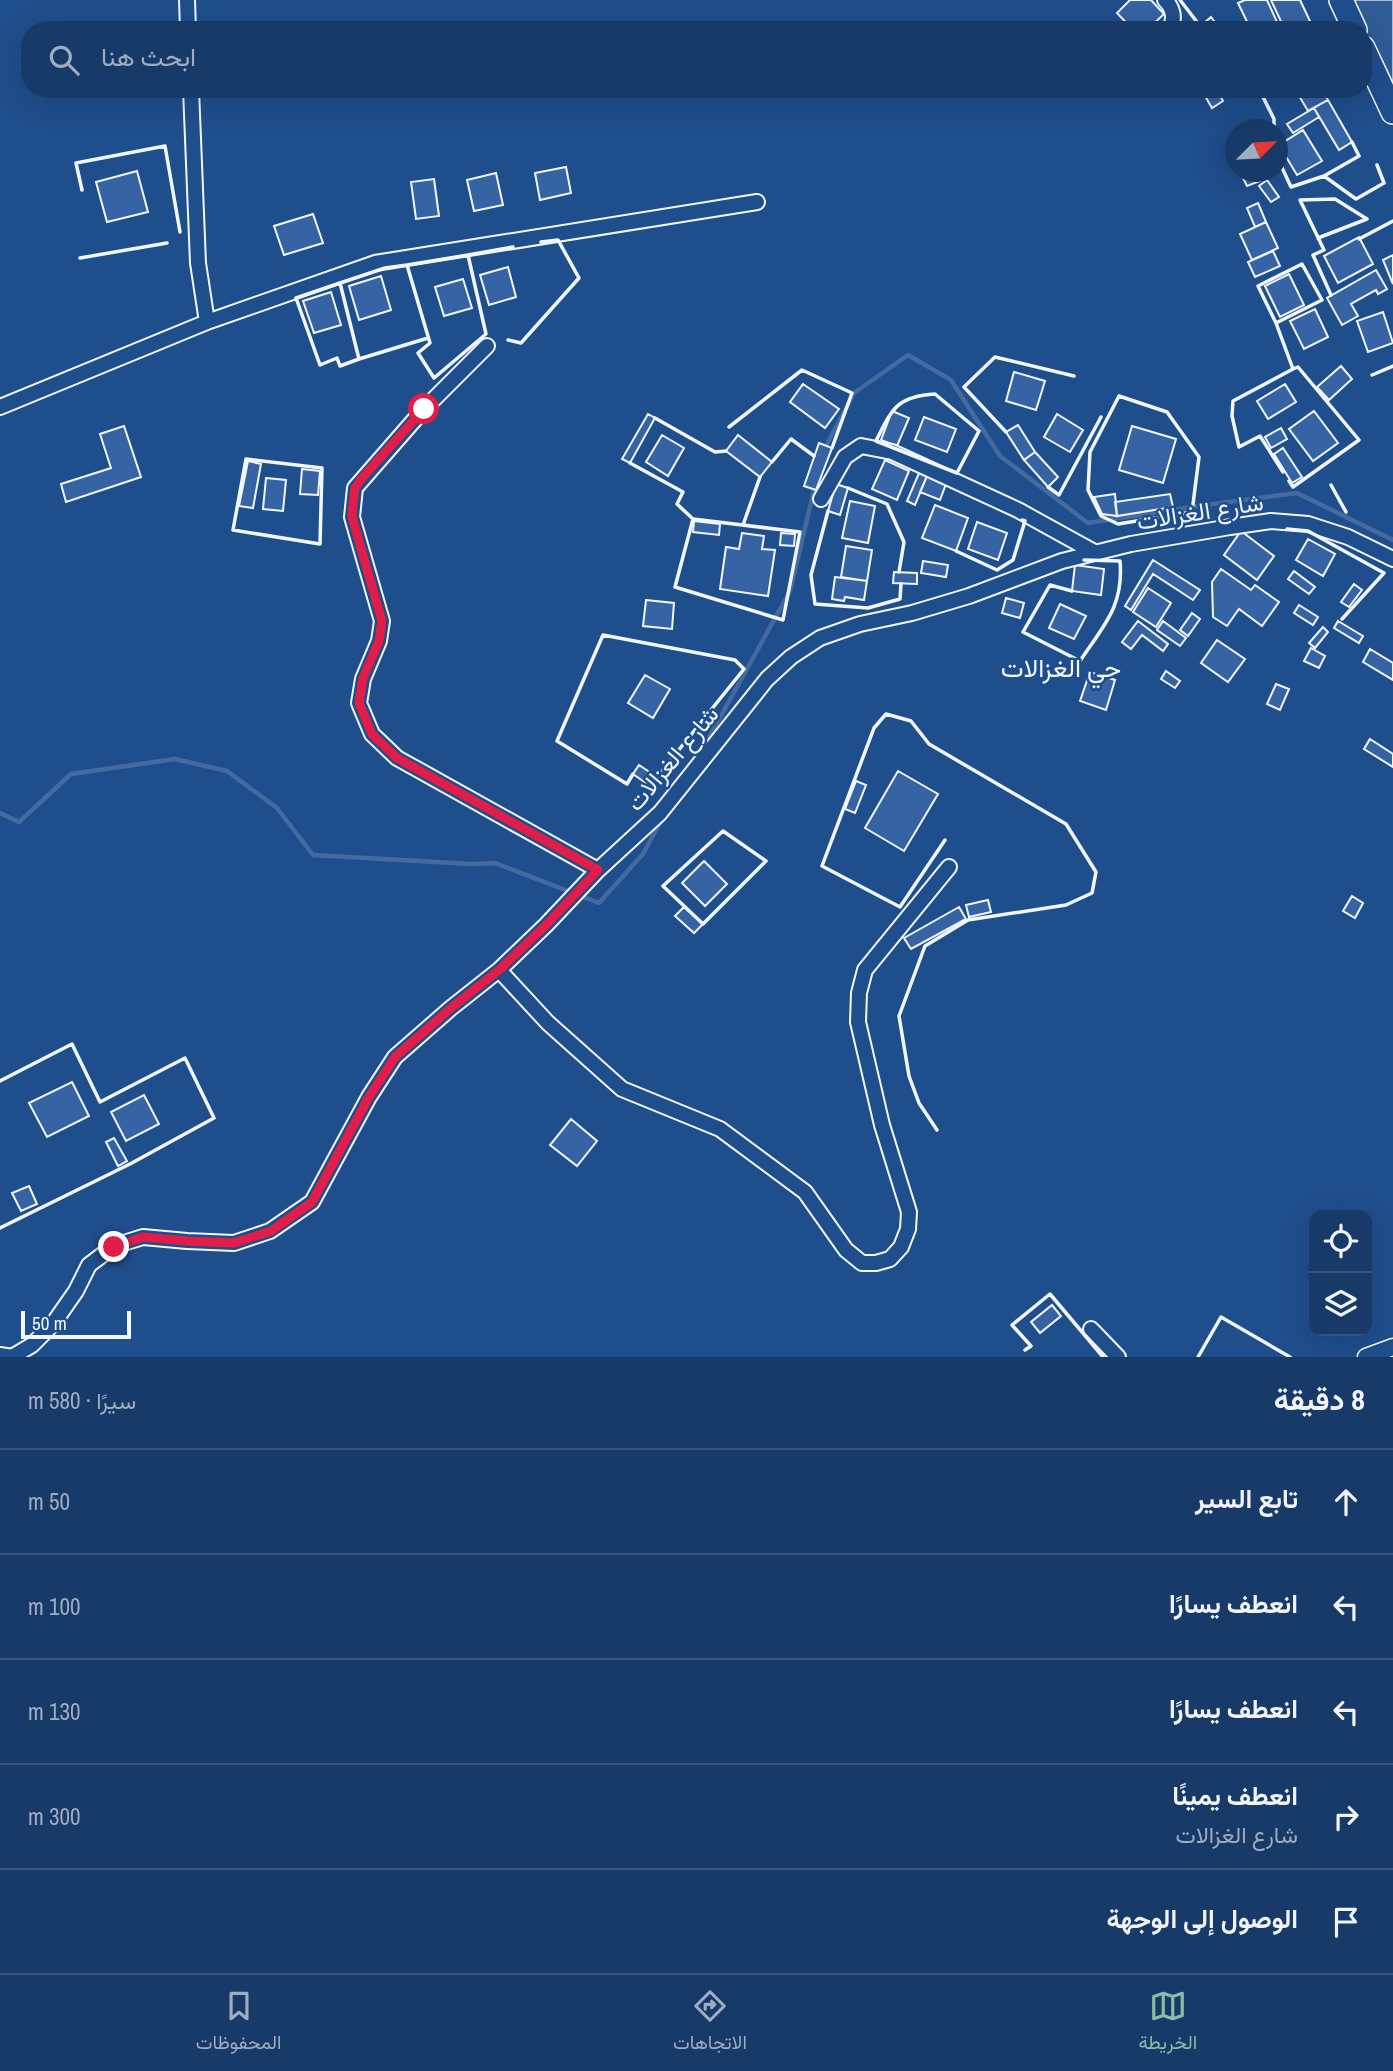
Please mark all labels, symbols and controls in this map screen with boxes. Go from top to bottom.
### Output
search box [21,21,1372,98]
text: ابحث هنا [101,39,196,74]
icon: search [45,41,83,79]
north arrow [1225,119,1288,182]
route start [408,393,439,424]
street label: شارع الغزالات [1134,485,1266,538]
district label: حي الغزالات [1001,650,1121,689]
street label: شارع الغزالات [619,699,726,818]
map controls [1309,1210,1372,1336]
button: locate [1309,1210,1372,1273]
route end [98,1231,129,1262]
button: layers [1309,1273,1372,1336]
scale bar [21,1308,131,1340]
text: 50 m [32,1310,67,1336]
text: 8 دقيقة [1274,1379,1365,1419]
text: سيرًا · 580 m [28,1385,136,1416]
text: تابع السير [1195,1481,1298,1516]
icon: ahead [1327,1483,1365,1521]
text: 50 m [28,1486,70,1517]
text: انعطف يسارًا [1169,1586,1298,1621]
icon: left [1327,1588,1365,1626]
text: 100 m [28,1591,80,1622]
text: انعطف يسارًا [1169,1691,1298,1726]
icon: left [1327,1693,1365,1731]
text: 130 m [28,1696,80,1727]
text: انعطف يمينًا [1172,1778,1298,1813]
icon: right [1327,1798,1365,1836]
text: 300 m [28,1801,80,1832]
text: شارع الغزالات [1176,1819,1298,1850]
text: الوصول إلى الوجهة [1106,1901,1298,1936]
icon: arrive [1327,1903,1365,1941]
tab: المحفوظات [196,1987,281,2059]
tab: الاتجاهات [673,1987,747,2059]
tab: الخريطة [1138,1987,1197,2059]

